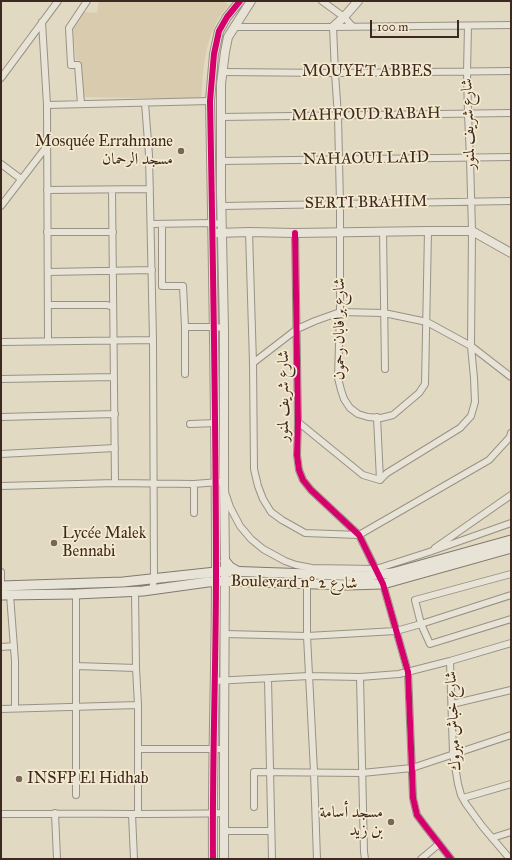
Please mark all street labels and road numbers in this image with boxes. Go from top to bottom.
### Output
street label: MOUYET ABBES [302,62,432,82]
street label: شارع شريف لمنور [458,78,480,170]
street label: MAHFOUD RABAH [291,104,441,126]
street label: NAHAOUI LAID [303,148,429,170]
street label: SERTI BRAHIM [305,192,427,214]
street label: شارع برافابان رحمون [330,278,350,380]
street label: شارع شريف لمنور [274,350,294,442]
street label: Boulevard n° شارع 2 [230,572,358,594]
street label: شارع خباش مبروك [442,670,466,772]

